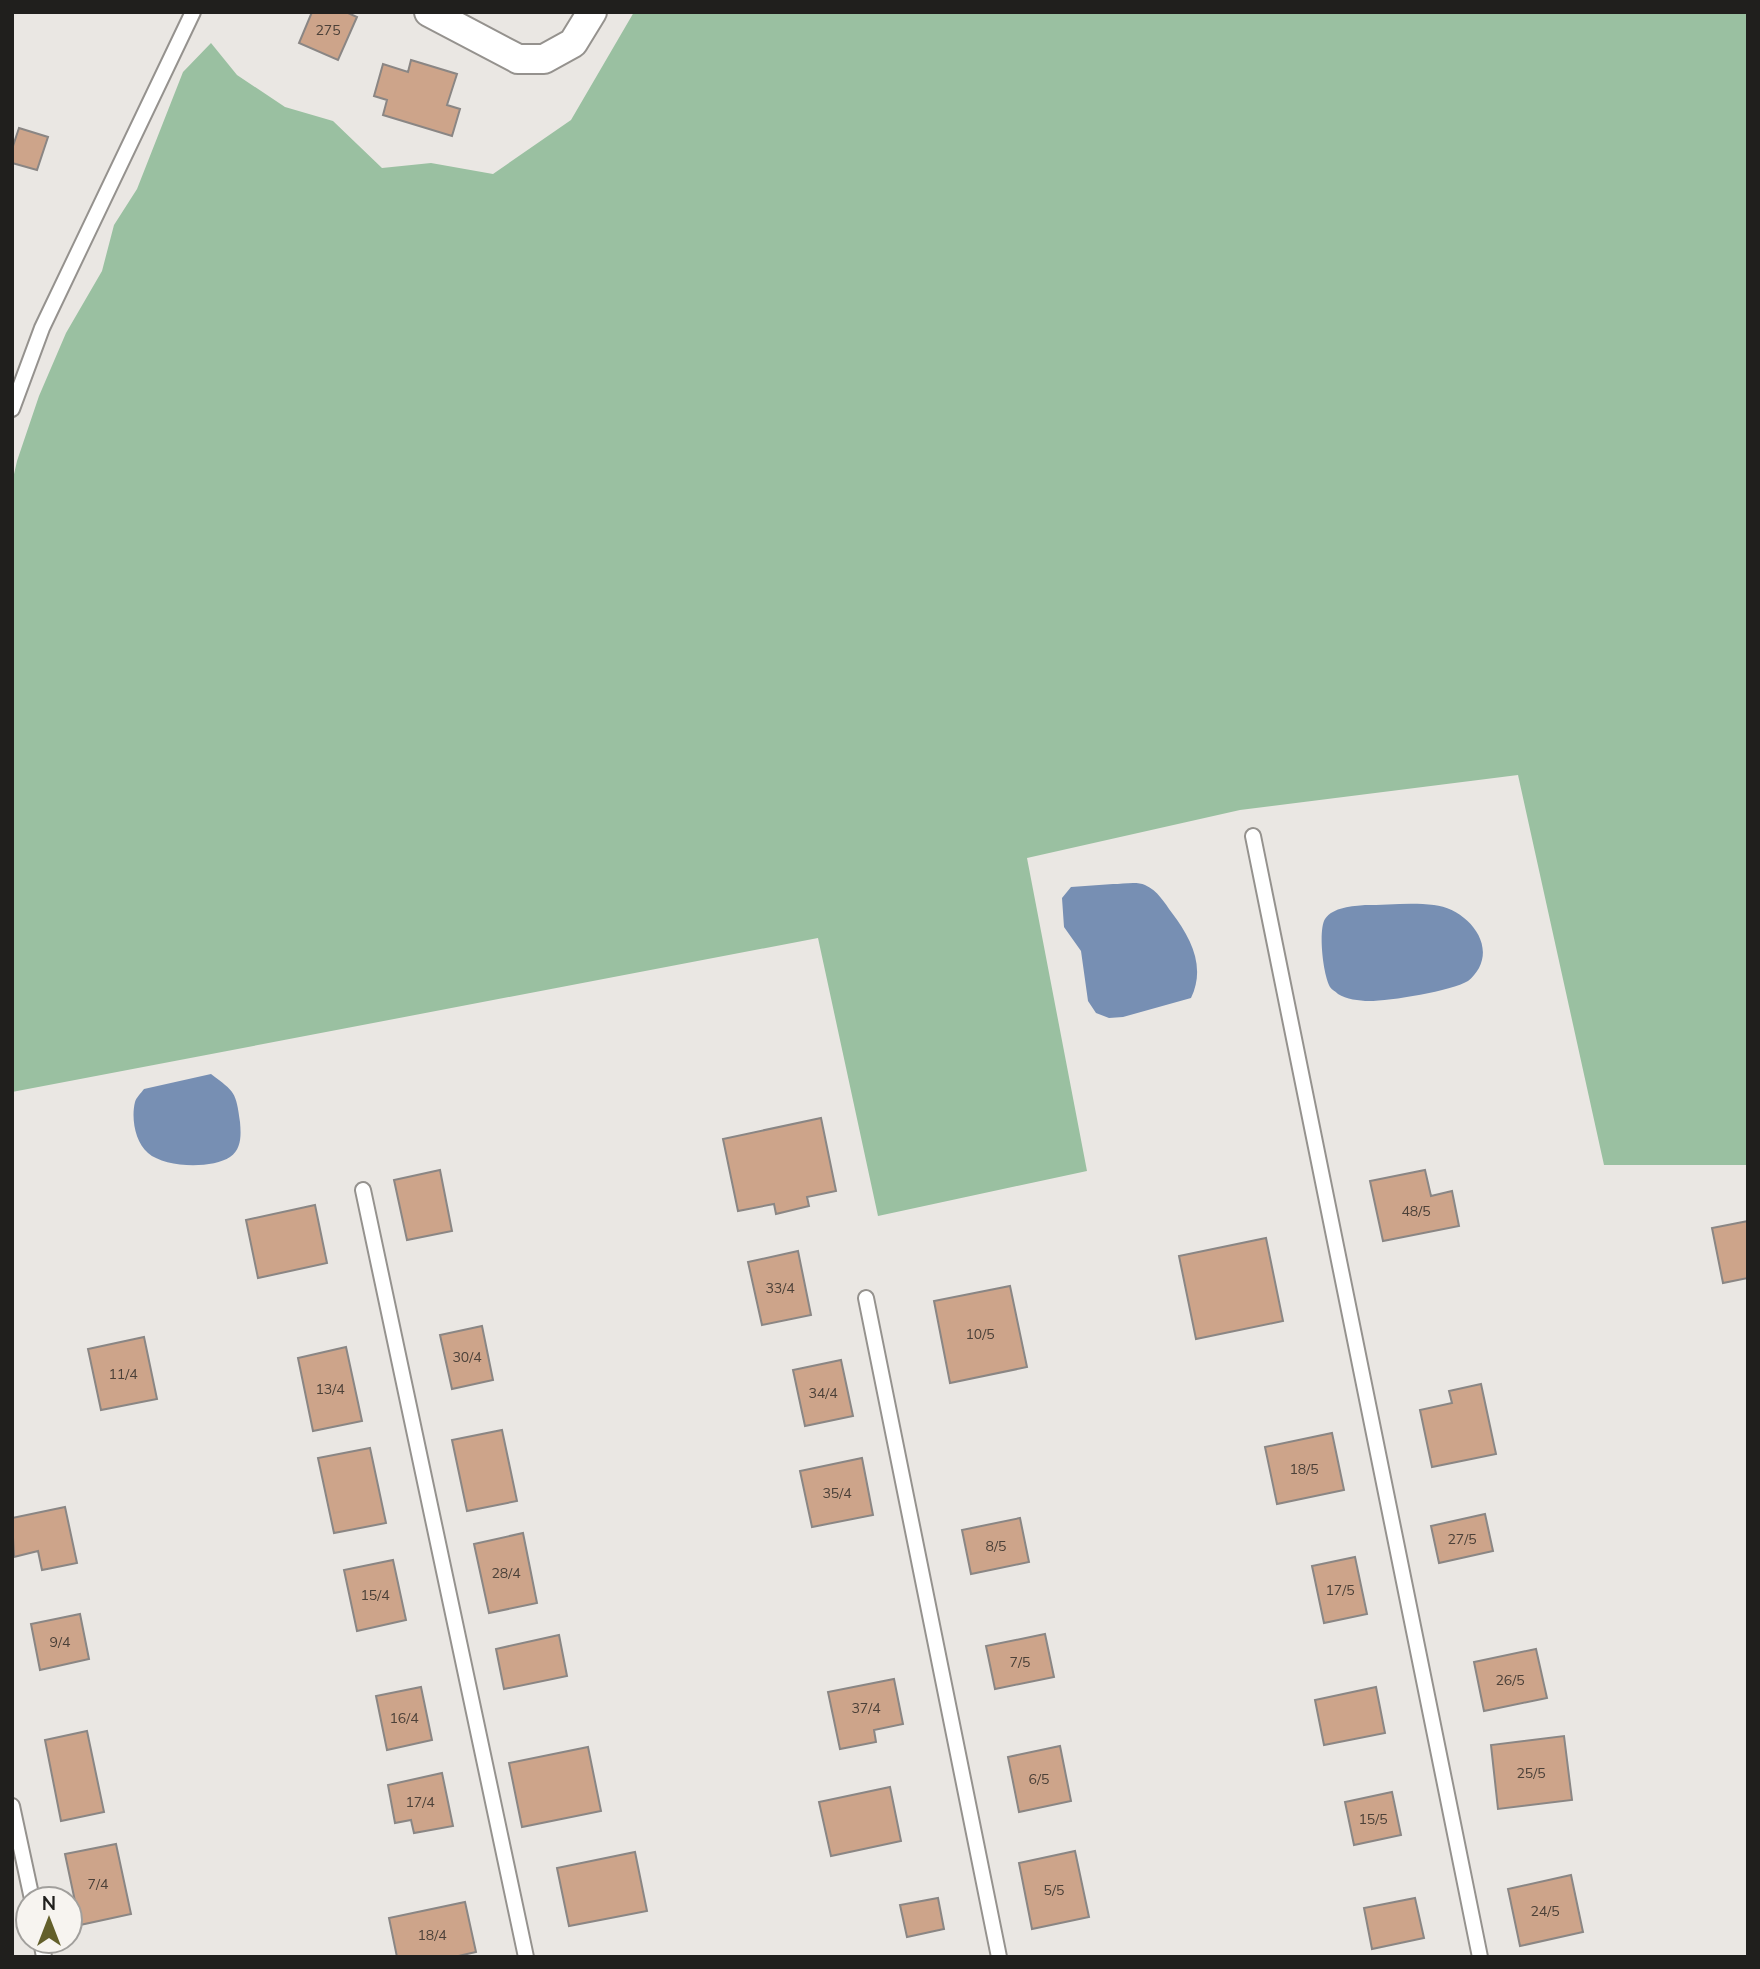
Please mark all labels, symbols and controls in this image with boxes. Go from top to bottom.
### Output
house number: 275 [315,21,341,39]
house number: 48/5 [1401,1202,1431,1220]
house number: 33/4 [765,1279,795,1297]
house number: 10/5 [965,1325,995,1343]
house number: 30/4 [452,1348,482,1366]
house number: 11/4 [108,1365,138,1383]
house number: 13/4 [315,1380,345,1398]
house number: 34/4 [808,1384,838,1402]
house number: 18/5 [1289,1460,1319,1478]
house number: 35/4 [822,1484,852,1502]
house number: 27/5 [1447,1530,1477,1548]
house number: 8/5 [986,1537,1006,1555]
house number: 28/4 [491,1564,521,1582]
house number: 17/5 [1325,1581,1355,1599]
house number: 15/4 [360,1586,390,1604]
house number: 9/4 [50,1633,71,1651]
house number: 7/5 [1010,1653,1030,1671]
house number: 26/5 [1495,1671,1525,1689]
house number: 37/4 [851,1699,881,1717]
house number: 16/4 [389,1709,419,1727]
house number: 25/5 [1516,1764,1546,1782]
house number: 6/5 [1029,1770,1049,1788]
house number: 17/4 [405,1793,435,1811]
house number: 15/5 [1358,1810,1388,1828]
house number: 7/4 [88,1875,109,1893]
house number: 5/5 [1044,1881,1064,1899]
north arrow [14,1885,84,1955]
text: N [42,1891,56,1915]
house number: 24/5 [1530,1902,1560,1920]
house number: 18/4 [417,1926,447,1944]

